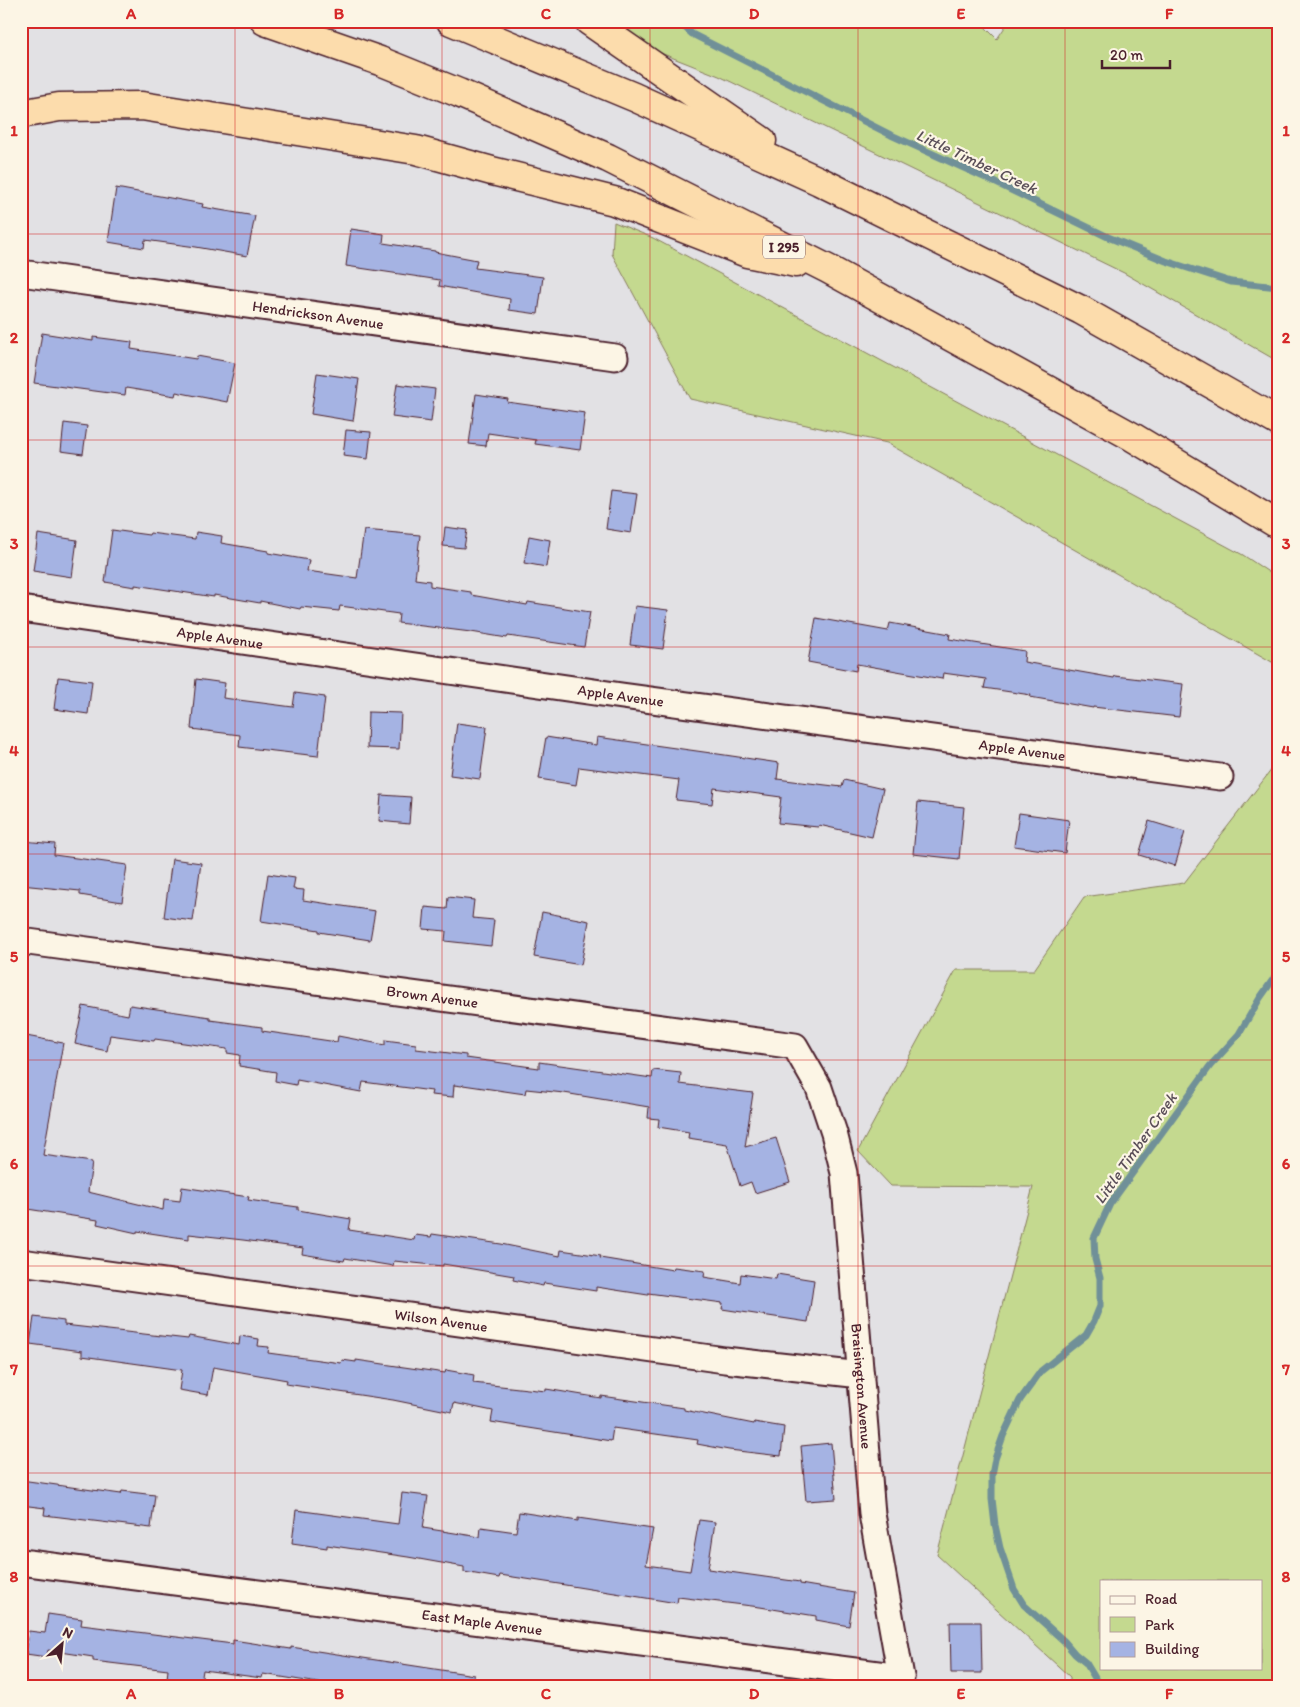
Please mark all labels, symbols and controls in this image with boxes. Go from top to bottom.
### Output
text: A [125,4,137,23]
text: B [334,4,345,23]
text: C [541,4,552,23]
text: D [749,4,760,23]
text: E [957,4,966,23]
text: F [1165,4,1174,23]
scale bar [1102,38,1170,70]
text: 20 m [1110,46,1144,64]
text: 1 [10,121,18,140]
text: 1 [1282,121,1290,140]
water label: Little Timber Creek [913,125,1041,198]
road number: I 295 [763,236,805,258]
street label: Hendrickson Avenue [251,297,385,333]
text: 2 [10,328,19,347]
text: 2 [1282,328,1291,347]
text: 3 [10,534,19,553]
text: 3 [1282,534,1291,553]
street label: Apple Avenue [176,623,264,653]
street label: Apple Avenue [576,681,665,711]
street label: Apple Avenue [978,735,1066,765]
text: 4 [9,741,19,760]
text: 4 [1281,741,1291,760]
text: 5 [10,947,19,966]
text: 5 [1282,947,1291,966]
street label: Brown Avenue [385,982,479,1012]
water label: Little Timber Creek [1090,1089,1181,1207]
text: 6 [10,1154,19,1173]
text: 6 [1282,1154,1291,1173]
street label: Wilson Avenue [393,1305,489,1336]
street label: Braisington Avenue [847,1322,876,1450]
text: 7 [9,1360,18,1379]
text: 7 [1281,1360,1290,1379]
text: 8 [10,1567,19,1586]
text: 8 [1282,1567,1291,1586]
legend [1100,1580,1262,1670]
text: Road [1145,1590,1178,1608]
street label: East Maple Avenue [421,1605,543,1639]
text: Park [1145,1616,1175,1634]
north arrow [38,1620,88,1670]
text: N [60,1623,76,1643]
text: Building [1145,1640,1199,1658]
text: A [125,1684,137,1703]
text: B [334,1684,345,1703]
text: C [541,1684,552,1703]
text: D [749,1684,760,1703]
text: E [957,1684,966,1703]
text: F [1165,1684,1174,1703]

